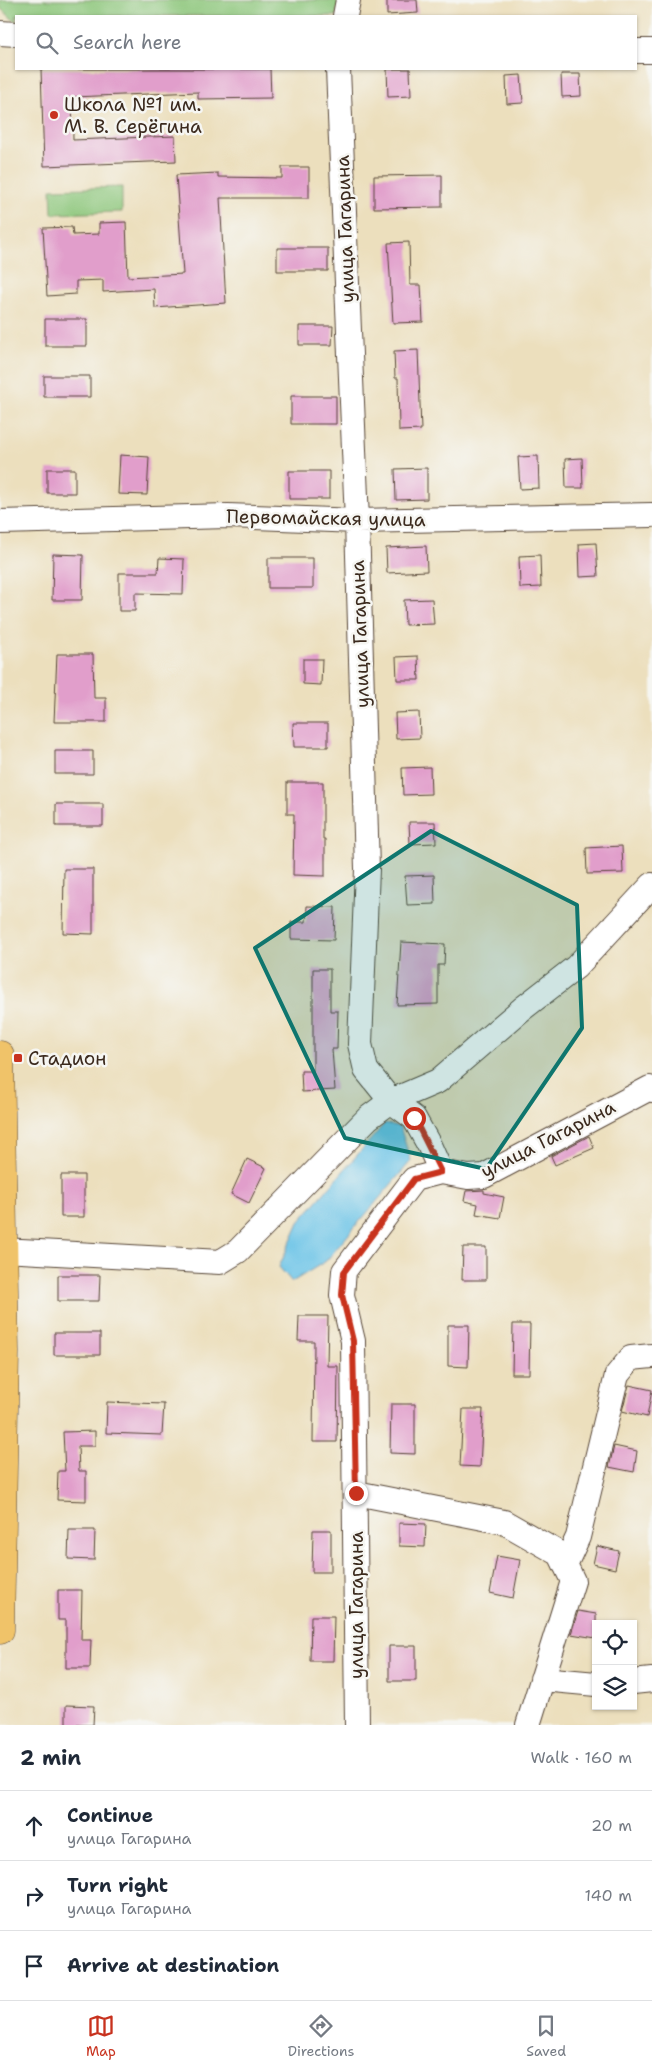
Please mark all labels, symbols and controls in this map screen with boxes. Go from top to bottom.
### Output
search box [15,15,637,70]
icon: search [33,29,61,57]
text: Search here [73,30,182,55]
place label: Школа №1 им. М. В. Серёгина [64,92,202,139]
marker: Школа №1 им. М. В. Серёгина [48,109,60,121]
street label: улица Гагарина [330,154,360,303]
street label: Первомайская улица [226,504,426,532]
street label: улица Гагарина [345,559,375,708]
place label: Стадион [28,1046,106,1071]
marker: Стадион [12,1052,24,1064]
street label: улица Гагарина [476,1094,620,1184]
route start [403,1107,426,1130]
route end [345,1482,368,1505]
street label: улица Гагарина [344,1531,369,1679]
map controls [592,1620,637,1710]
button: locate [592,1620,637,1665]
button: layers [592,1665,637,1710]
text: 2 min [20,1744,81,1772]
text: Walk · 160 m [531,1747,632,1768]
text: Continue [67,1803,153,1828]
icon: ahead [20,1812,48,1840]
text: 20 m [591,1815,632,1836]
text: улица Гагарина [67,1828,192,1849]
text: Turn right [67,1873,168,1898]
icon: right [20,1882,48,1910]
text: 140 m [585,1885,632,1906]
text: улица Гагарина [67,1898,192,1919]
icon: arrive [20,1952,48,1980]
text: Arrive at destination [67,1953,279,1978]
tab: Map [86,2012,116,2060]
tab: Directions [288,2012,354,2060]
tab: Saved [526,2012,566,2060]

